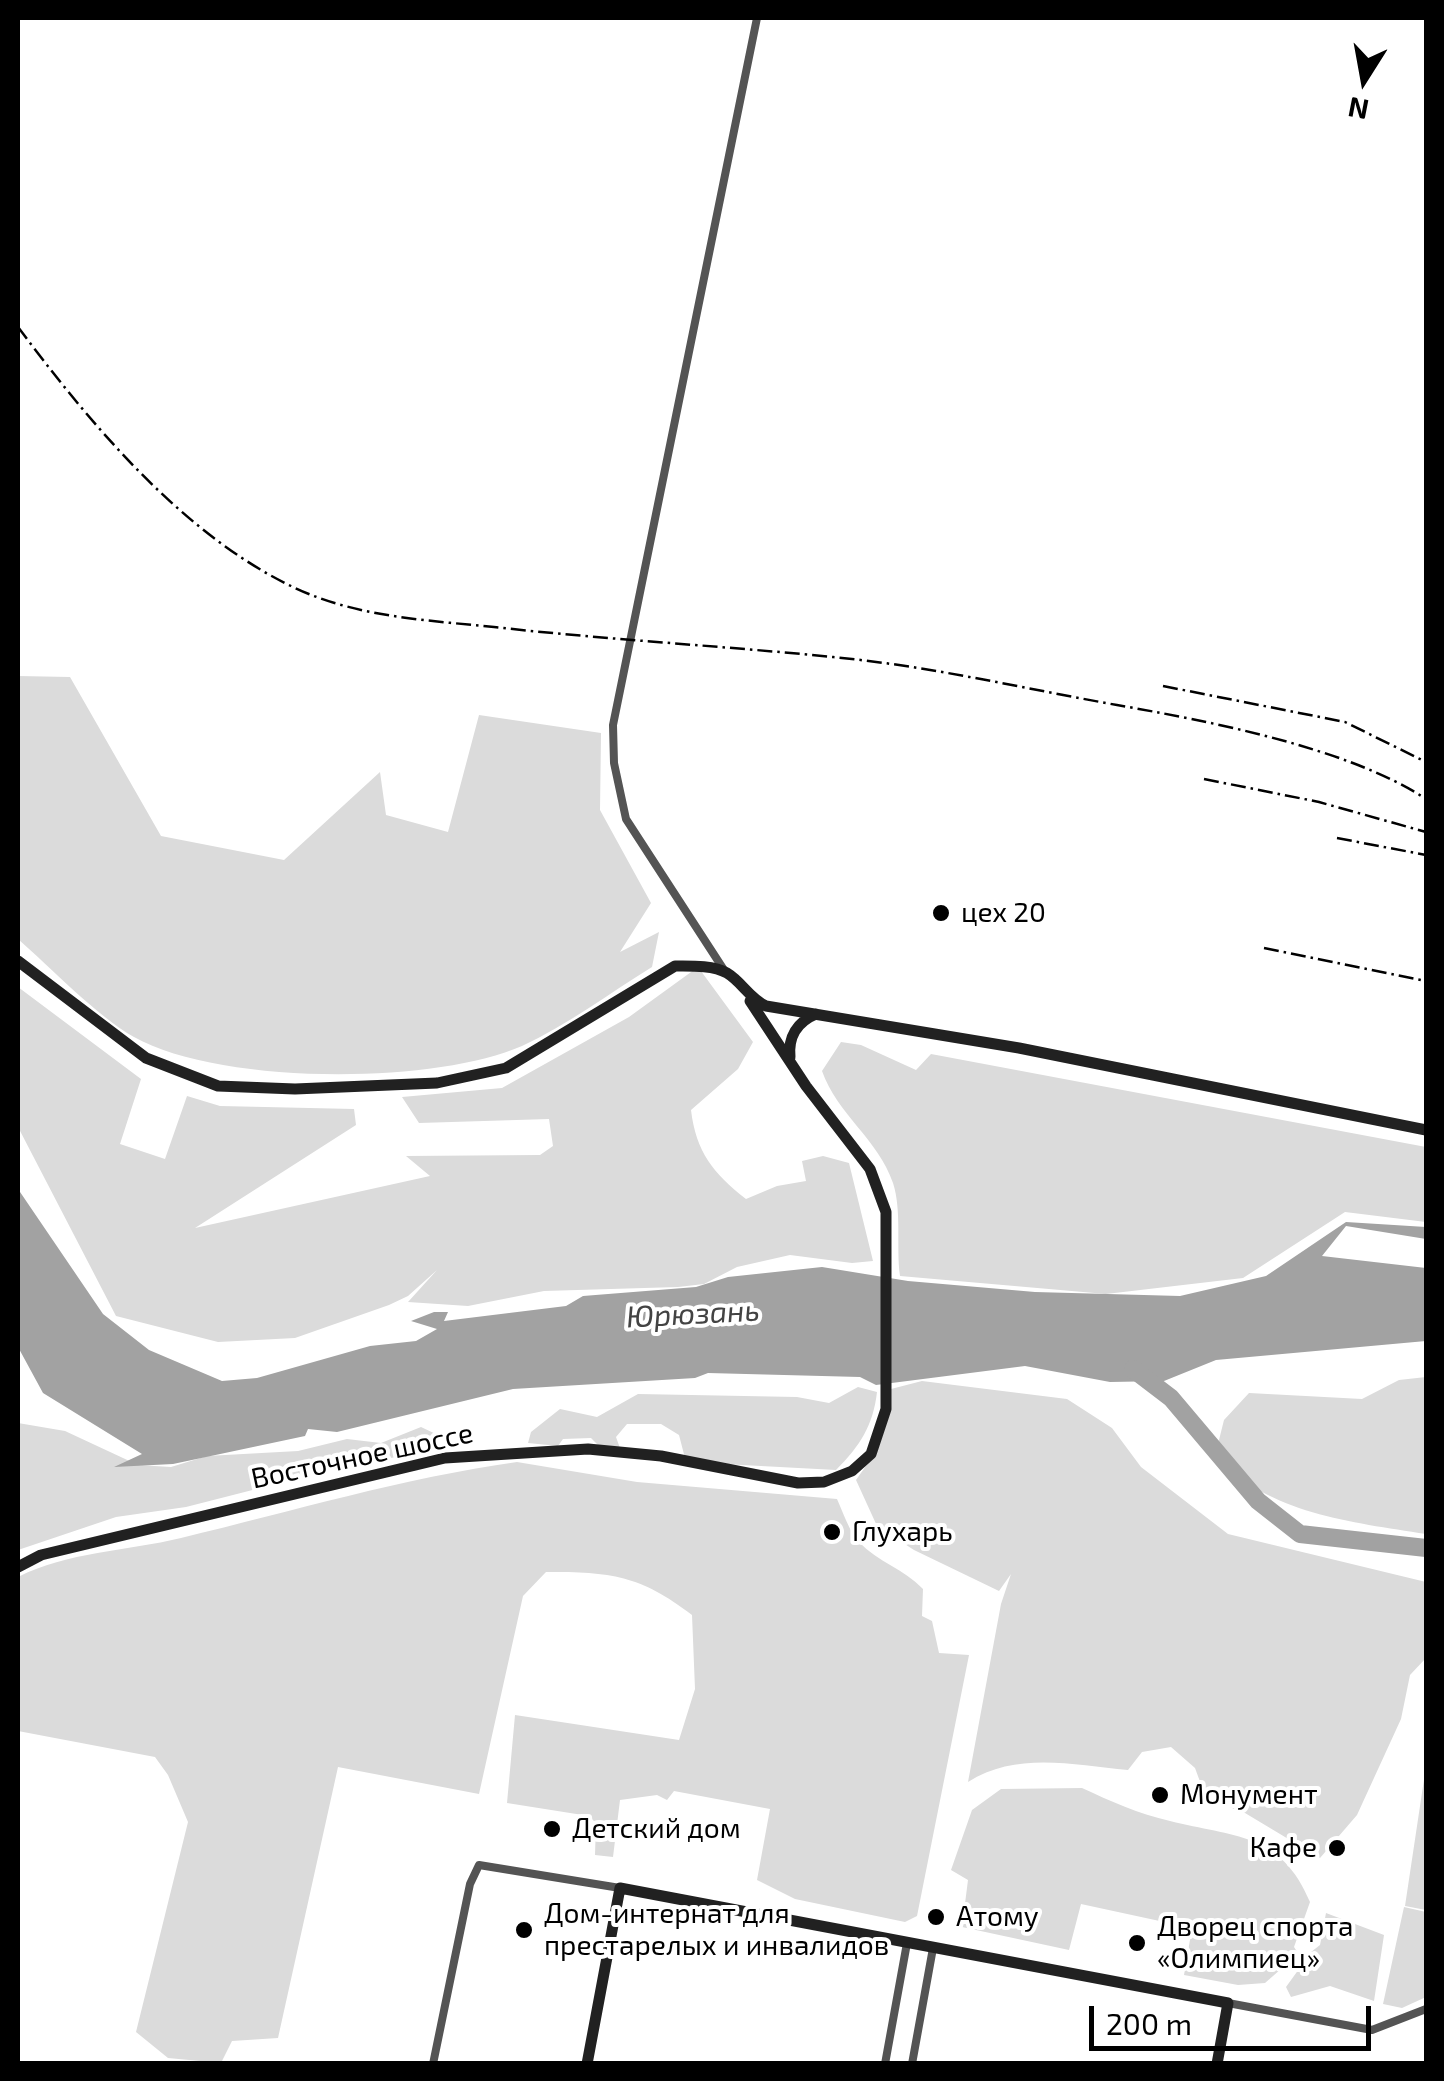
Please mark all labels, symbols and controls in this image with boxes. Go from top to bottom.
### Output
north arrow [1314,30,1414,130]
text: N [1345,91,1371,128]
place label: цех 20 [961,896,1046,930]
marker: цех 20 [930,902,952,924]
water label: Юрюзань [625,1293,761,1335]
street label: Восточное шоссе [248,1416,476,1496]
place label: Глухарь [852,1515,953,1549]
marker: Глухарь [821,1521,843,1543]
place label: Монумент [1180,1778,1318,1812]
marker: Монумент [1149,1784,1171,1806]
place label: Детский дом [572,1812,741,1846]
marker: Детский дом [541,1818,563,1840]
place label: Кафе [1249,1831,1317,1865]
marker: Кафе [1326,1837,1348,1859]
place label: Дом-интернат для престарелых и инвалидов [544,1897,889,1963]
place label: Атому [956,1900,1039,1934]
marker: Атому [925,1906,947,1928]
place label: Дворец спорта «Олимпиец» [1157,1910,1354,1976]
marker: Дом-интернат для престарелых и инвалидов [513,1919,535,1941]
marker: Дворец спорта «Олимпиец» [1126,1932,1148,1954]
scale bar [1094,1986,1376,2048]
text: 200 m [1106,2005,1192,2041]

